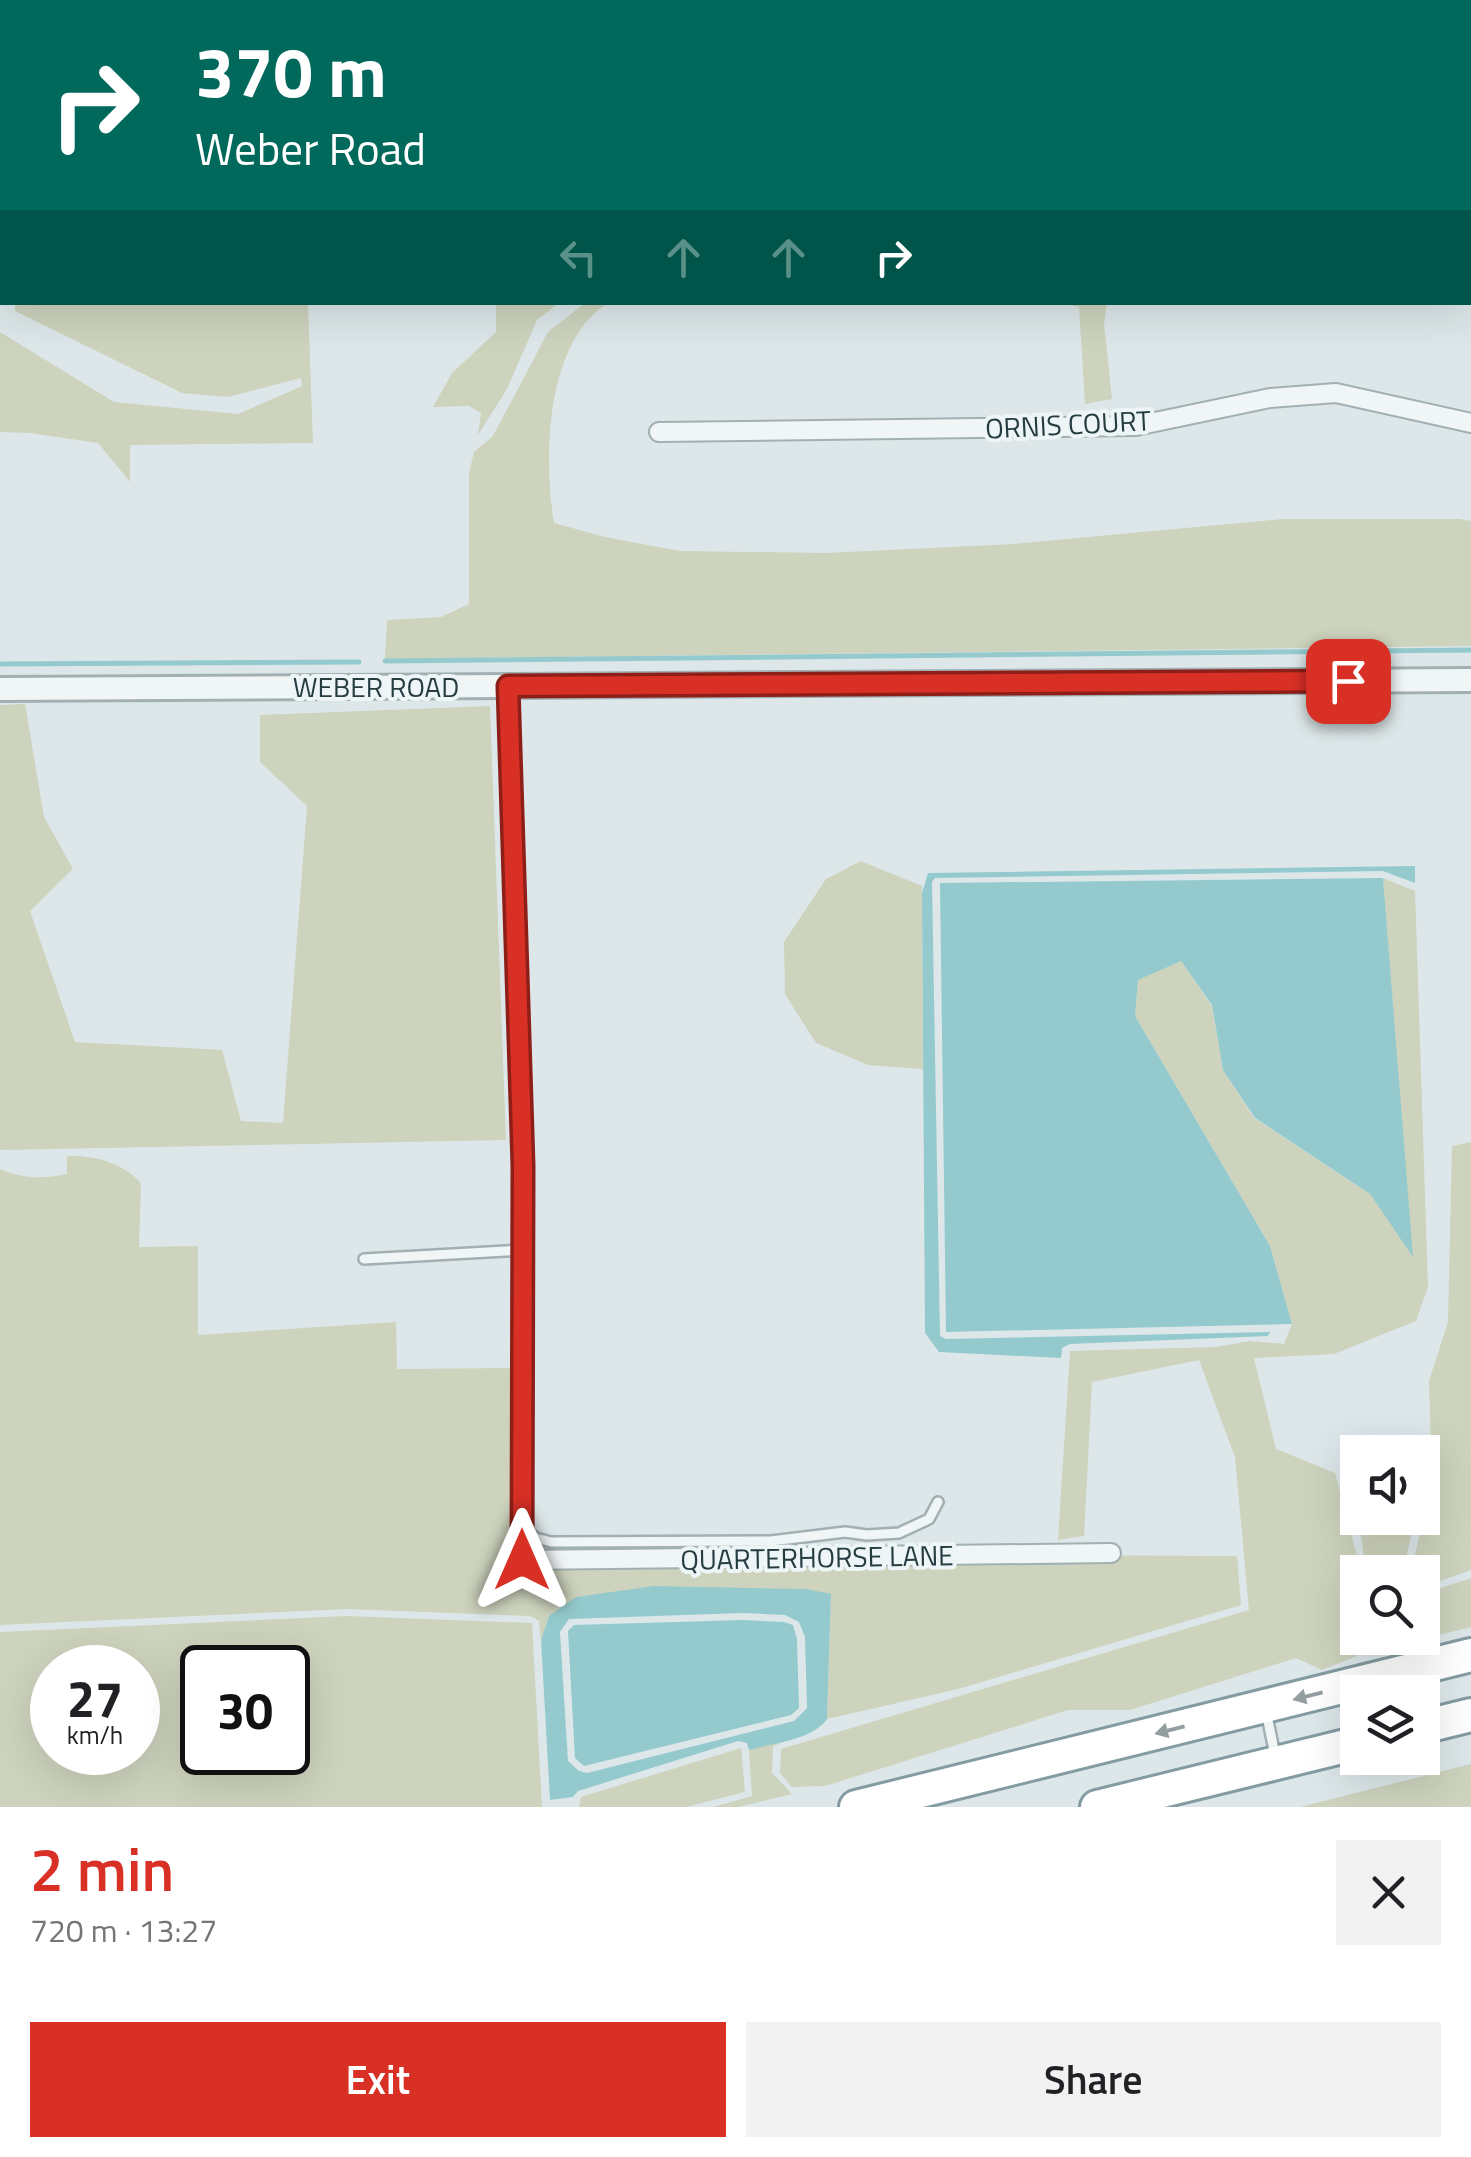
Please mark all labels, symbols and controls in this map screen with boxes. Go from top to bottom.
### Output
text: 370 m [195,18,387,124]
icon: right [30,40,160,170]
text: Weber Road [195,114,426,182]
icon: left [551,230,606,285]
icon: ahead [656,230,711,285]
icon: ahead [761,230,816,285]
icon: right [866,230,921,285]
street label: ORNIS COURT [984,398,1152,450]
pin [1306,639,1391,724]
icon: arrive [1321,654,1376,709]
street label: WEBER ROAD [293,665,459,708]
map controls [1340,1435,1440,1775]
button: sound [1340,1435,1440,1535]
position arrow [470,1508,574,1612]
street label: QUARTERHORSE LANE [680,1533,954,1581]
button: search [1340,1555,1440,1655]
speed limit sign: 30 [180,1645,310,1775]
text: 27 [67,1660,123,1736]
button: layers [1340,1675,1440,1775]
one-way arrow [1292,1689,1323,1704]
text: km/h [67,1716,123,1754]
one-way arrow [1154,1723,1185,1738]
text: 2 min [30,1823,174,1914]
button: close [1336,1840,1441,1945]
text: 720 m · 13:27 [30,1906,217,1954]
button: Exit [30,2022,726,2137]
button: Share [746,2022,1441,2137]

